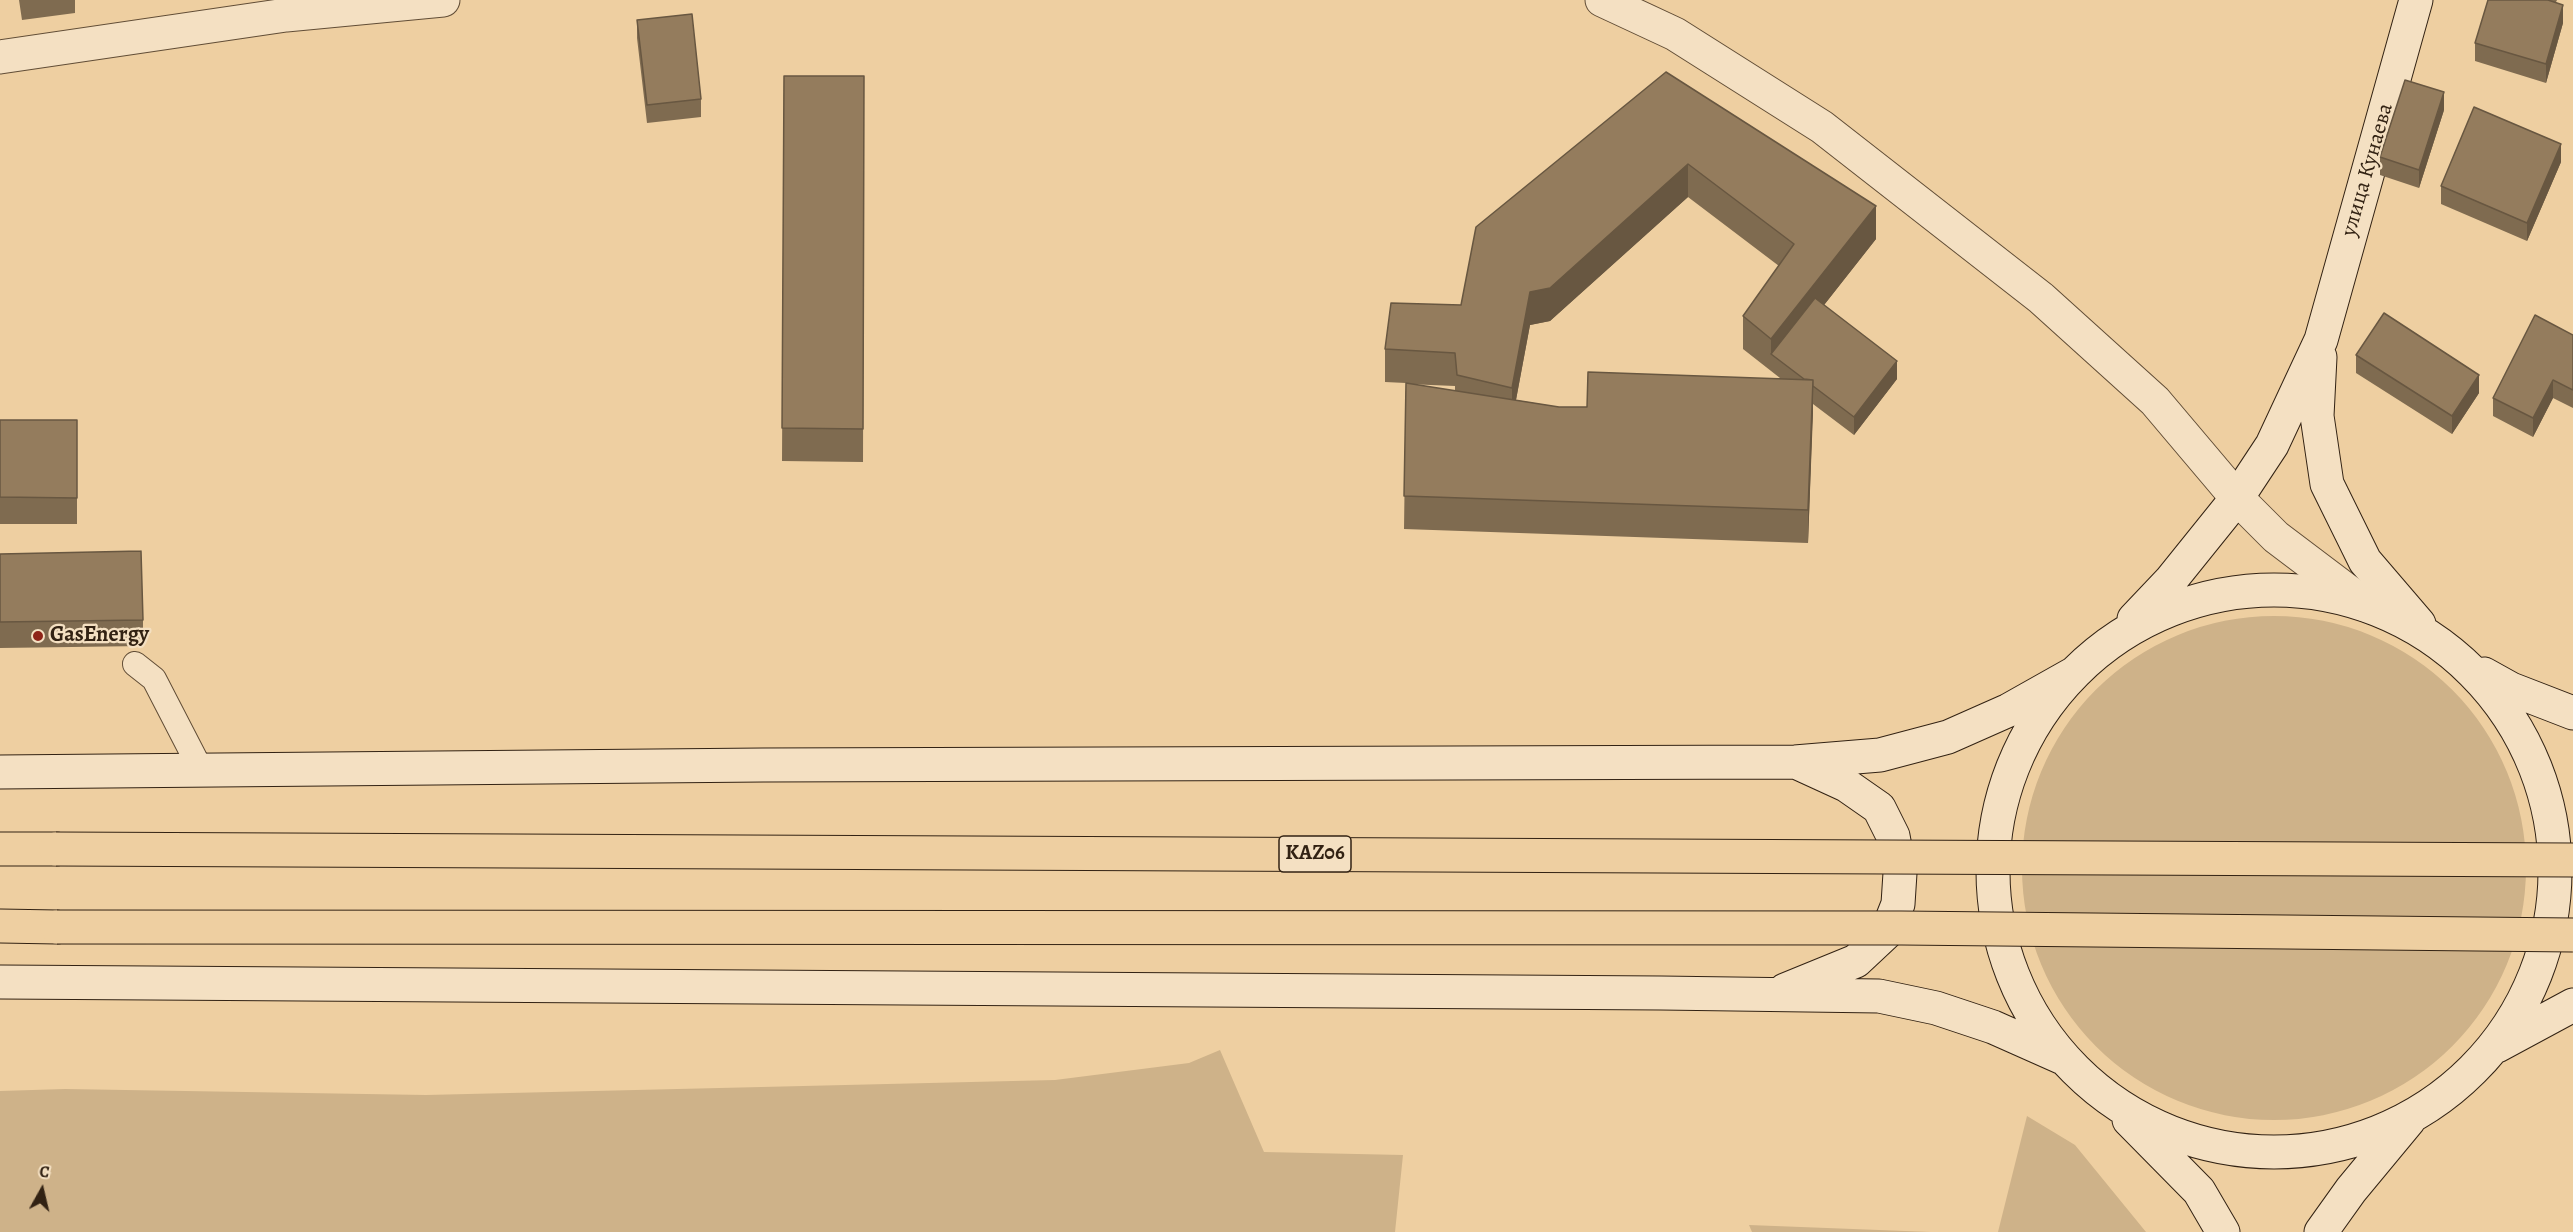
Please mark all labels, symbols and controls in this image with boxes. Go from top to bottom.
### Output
street label: улица Кунаева [2336,100,2400,240]
place label: GasEnergy [50,623,149,649]
marker: GasEnergy [31,629,45,643]
road number: KАZ06 [1279,836,1351,872]
north arrow [12,1160,72,1220]
text: С [38,1161,51,1184]

